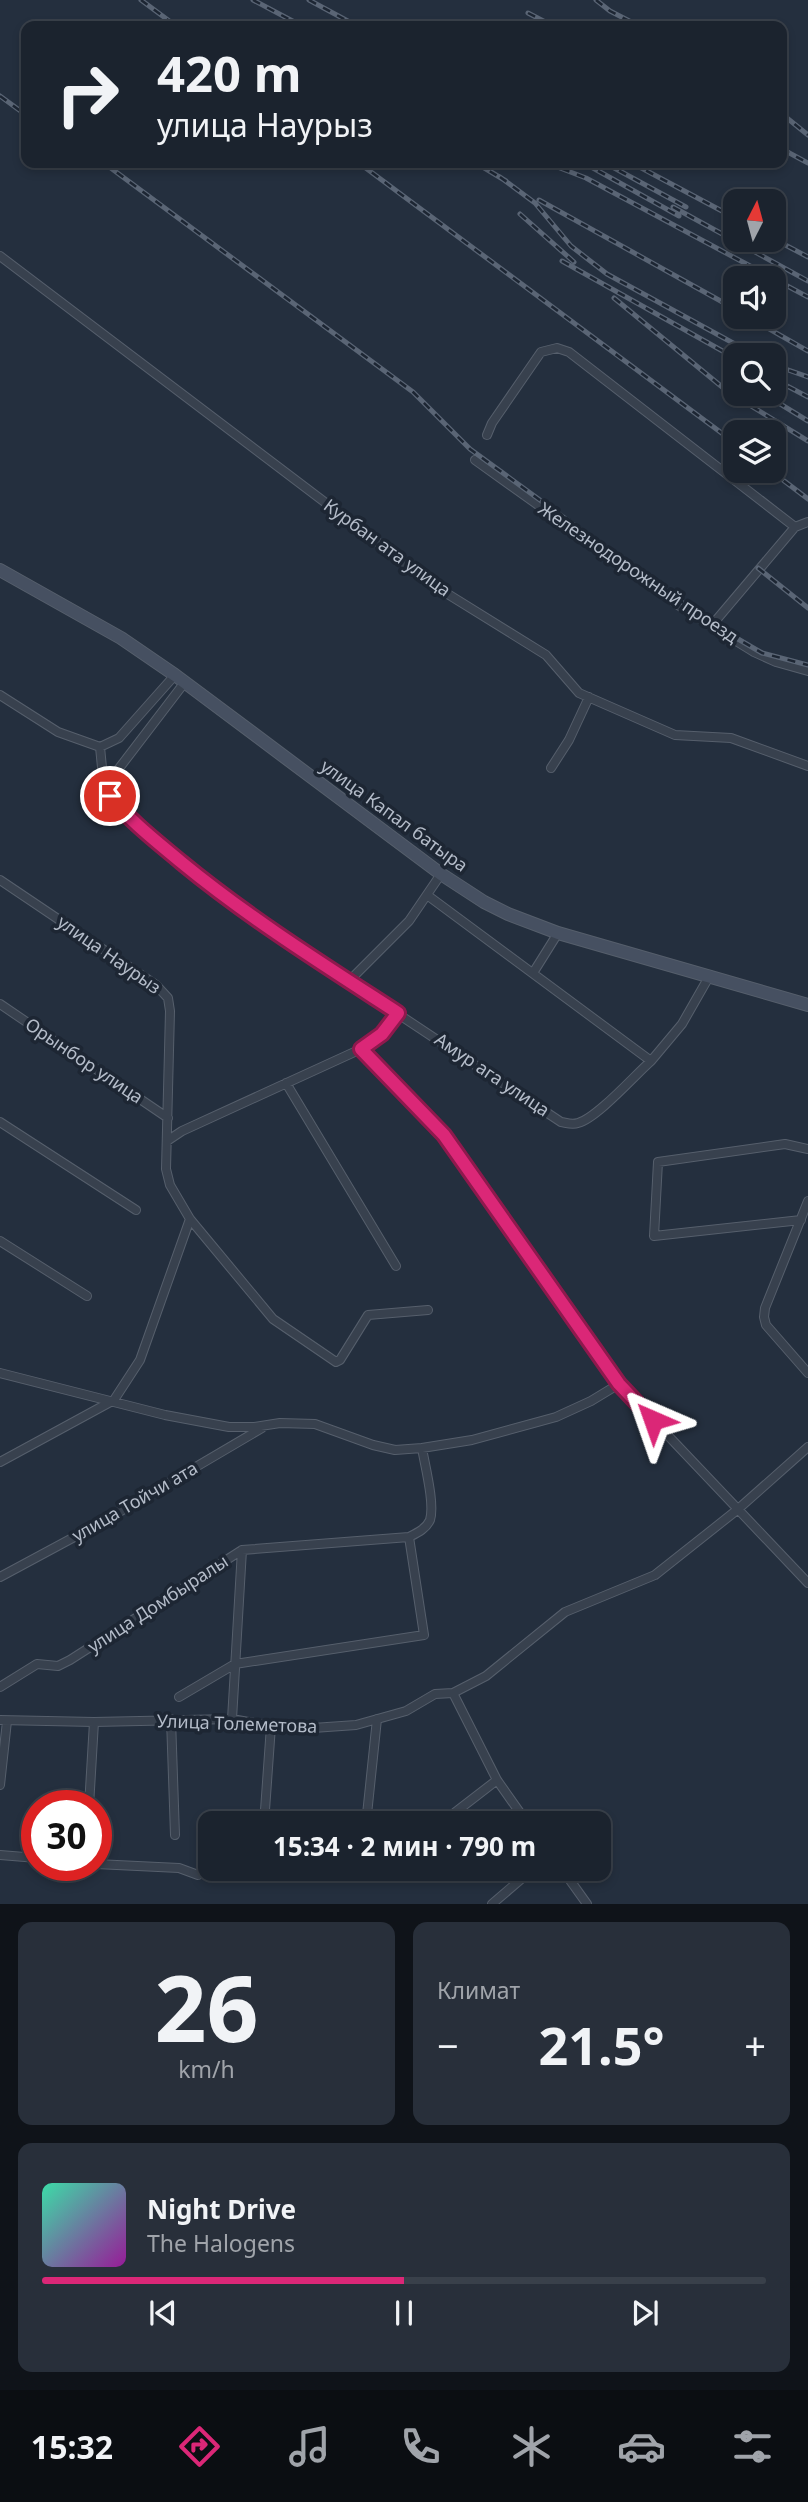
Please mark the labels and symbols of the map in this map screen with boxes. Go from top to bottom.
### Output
north arrow [723,189,786,252]
street label: Курбан ата улица [319,493,456,601]
street label: Железнодорожный проезд [534,496,743,648]
street label: улица Капал батыра [316,754,473,877]
pin [80,766,140,826]
street label: улица Наурыз [53,910,166,999]
street label: Орынбор улица [21,1012,148,1109]
street label: Амур ага улица [430,1027,555,1122]
position arrow [616,1383,690,1457]
street label: улица Тойчи ата [67,1455,202,1547]
street label: улица Домбыралы [83,1549,232,1658]
street label: Улица Толеметова [156,1708,318,1738]
speed limit sign: 30 [21,1790,112,1881]

